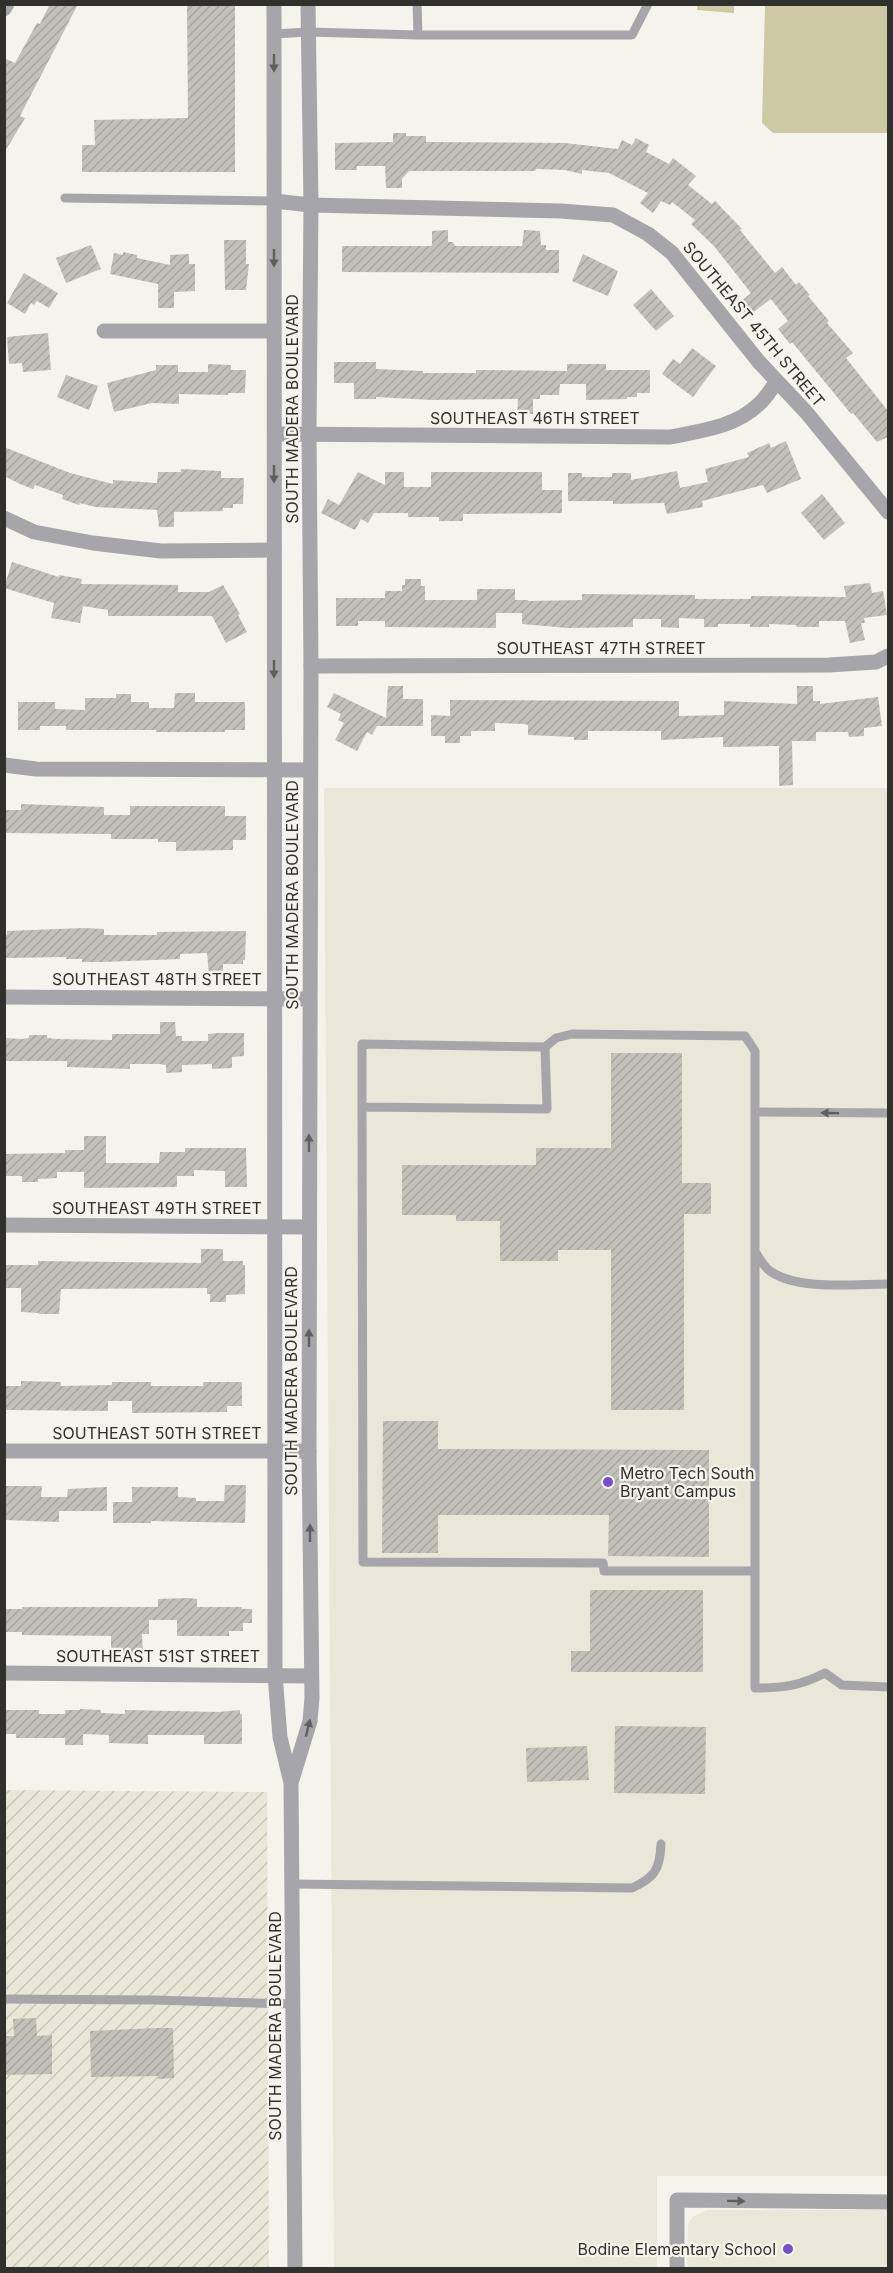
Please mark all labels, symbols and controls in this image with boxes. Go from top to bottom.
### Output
one-way arrow [269,53,279,72]
street label: SOUTHEAST 45TH STREET [679,237,829,411]
one-way arrow [269,248,279,267]
street label: SOUTH MADERA BOULEVARD [282,294,302,524]
street label: SOUTHEAST 46TH STREET [430,408,640,428]
one-way arrow [269,464,279,483]
street label: SOUTHEAST 47TH STREET [497,638,705,658]
one-way arrow [269,659,279,678]
street label: SOUTH MADERA BOULEVARD [282,780,302,1010]
street label: SOUTHEAST 48TH STREET [52,969,262,989]
one-way arrow [821,1108,840,1117]
one-way arrow [304,1133,314,1152]
street label: SOUTHEAST 49TH STREET [52,1198,262,1218]
street label: SOUTH MADERA BOULEVARD [281,1266,301,1496]
one-way arrow [304,1328,314,1347]
street label: SOUTHEAST 50TH STREET [52,1423,262,1443]
place label: Metro Tech South Bryant Campus [620,1463,754,1501]
marker: Metro Tech South Bryant Campus [601,1475,615,1489]
one-way arrow [305,1523,315,1542]
street label: SOUTHEAST 51ST STREET [56,1646,260,1666]
one-way arrow [304,1718,314,1737]
street label: SOUTH MADERA BOULEVARD [265,1911,285,2141]
one-way arrow [726,2196,745,2206]
place label: Bodine Elementary School [577,2239,776,2259]
marker: Bodine Elementary School [781,2242,795,2256]

